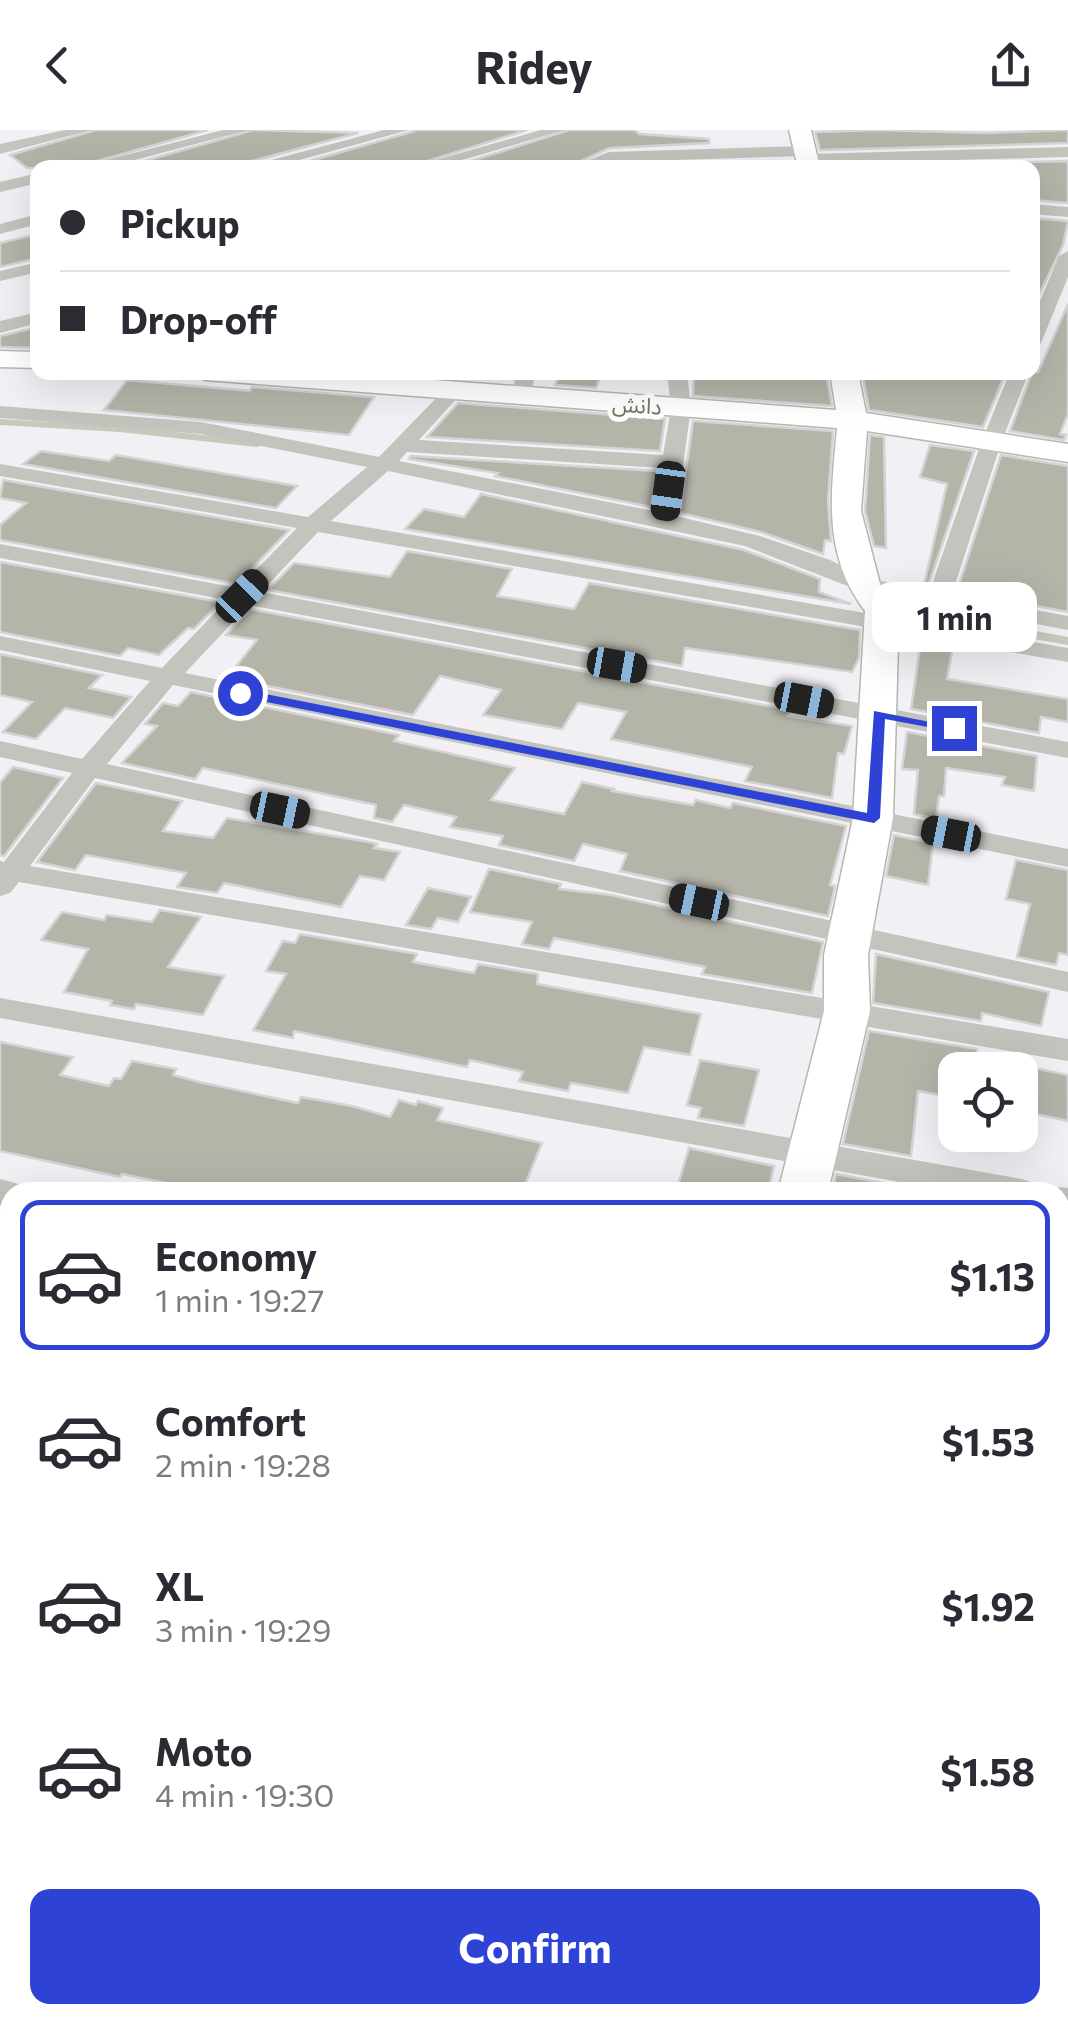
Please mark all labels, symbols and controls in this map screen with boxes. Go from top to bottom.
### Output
icon: back [30,38,85,93]
text: Ridey [475,38,593,93]
icon: share [983,38,1038,93]
text: Pickup [120,199,240,246]
text: Drop-off [120,295,277,342]
street label: دانش [611,389,663,420]
car [649,459,687,523]
car [210,564,274,628]
callout: 1 min [872,583,1036,653]
text: 1 min [917,597,992,637]
car [585,645,649,685]
route start [218,671,263,716]
car [772,680,836,720]
route end [932,706,977,751]
car [248,789,312,831]
car [919,814,983,854]
car [667,881,731,923]
map controls [938,1052,1038,1152]
button: locate [938,1052,1038,1152]
icon: car [35,1230,125,1320]
text: Economy [155,1232,317,1279]
text: $1.13 [949,1252,1035,1299]
text: 1 min · 19:27 [155,1279,324,1319]
icon: car [35,1395,125,1485]
text: Comfort [155,1397,306,1444]
text: $1.53 [942,1417,1035,1464]
text: 2 min · 19:28 [155,1444,331,1484]
icon: car [35,1560,125,1650]
text: XL [155,1562,204,1609]
text: $1.92 [942,1582,1035,1629]
text: 3 min · 19:29 [155,1609,331,1649]
icon: car [35,1725,125,1815]
text: Moto [155,1727,253,1774]
text: $1.58 [940,1747,1035,1794]
text: 4 min · 19:30 [155,1774,334,1814]
button: Confirm [30,1889,1040,2004]

